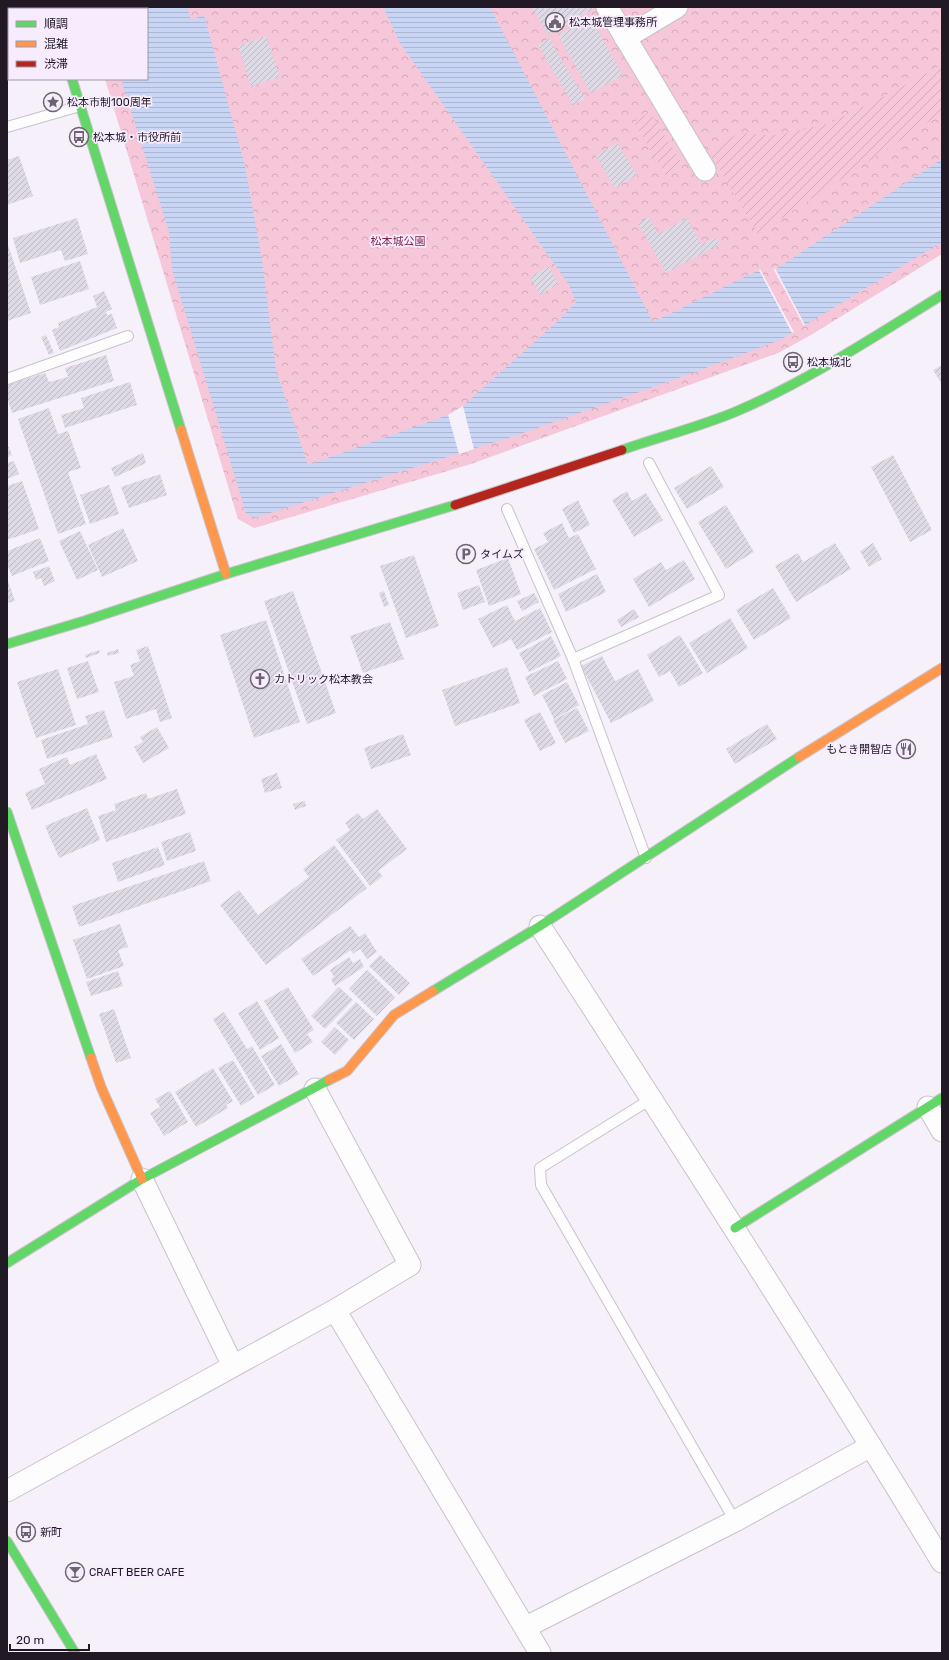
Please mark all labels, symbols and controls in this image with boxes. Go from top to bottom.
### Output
legend [8,8,148,80]
public building icon: 松本城管理事務所 [544,11,566,33]
place label: 松本城管理事務所 [569,16,658,29]
text: 順調 [44,17,68,31]
text: 混雑 [44,37,68,51]
text: 渋滞 [44,57,68,71]
place icon: 松本市制100周年 [42,91,64,113]
place label: 松本市制100周年 [67,96,152,109]
bus stop icon: 松本城・市役所前 [68,126,90,148]
place label: 松本城・市役所前 [93,131,181,144]
park label: 松本城公園 [371,235,426,248]
bus stop icon: 松本城北 [782,351,804,373]
place label: 松本城北 [807,356,851,369]
parking icon: タイムズ [455,543,477,565]
place label: タイムズ [480,548,524,561]
church icon: カトリック松本教会 [249,668,271,690]
place label: カトリック松本教会 [274,673,373,686]
restaurant icon: もとき開智店 [895,738,917,760]
place label: もとき開智店 [826,743,892,756]
bus stop icon: 新町 [15,1521,37,1543]
place label: 新町 [40,1526,62,1539]
bar icon: CRAFT BEER CAFE [64,1561,86,1583]
place label: CRAFT BEER CAFE [89,1566,185,1579]
scale bar [10,1626,89,1652]
text: 20 m [16,1633,44,1647]

